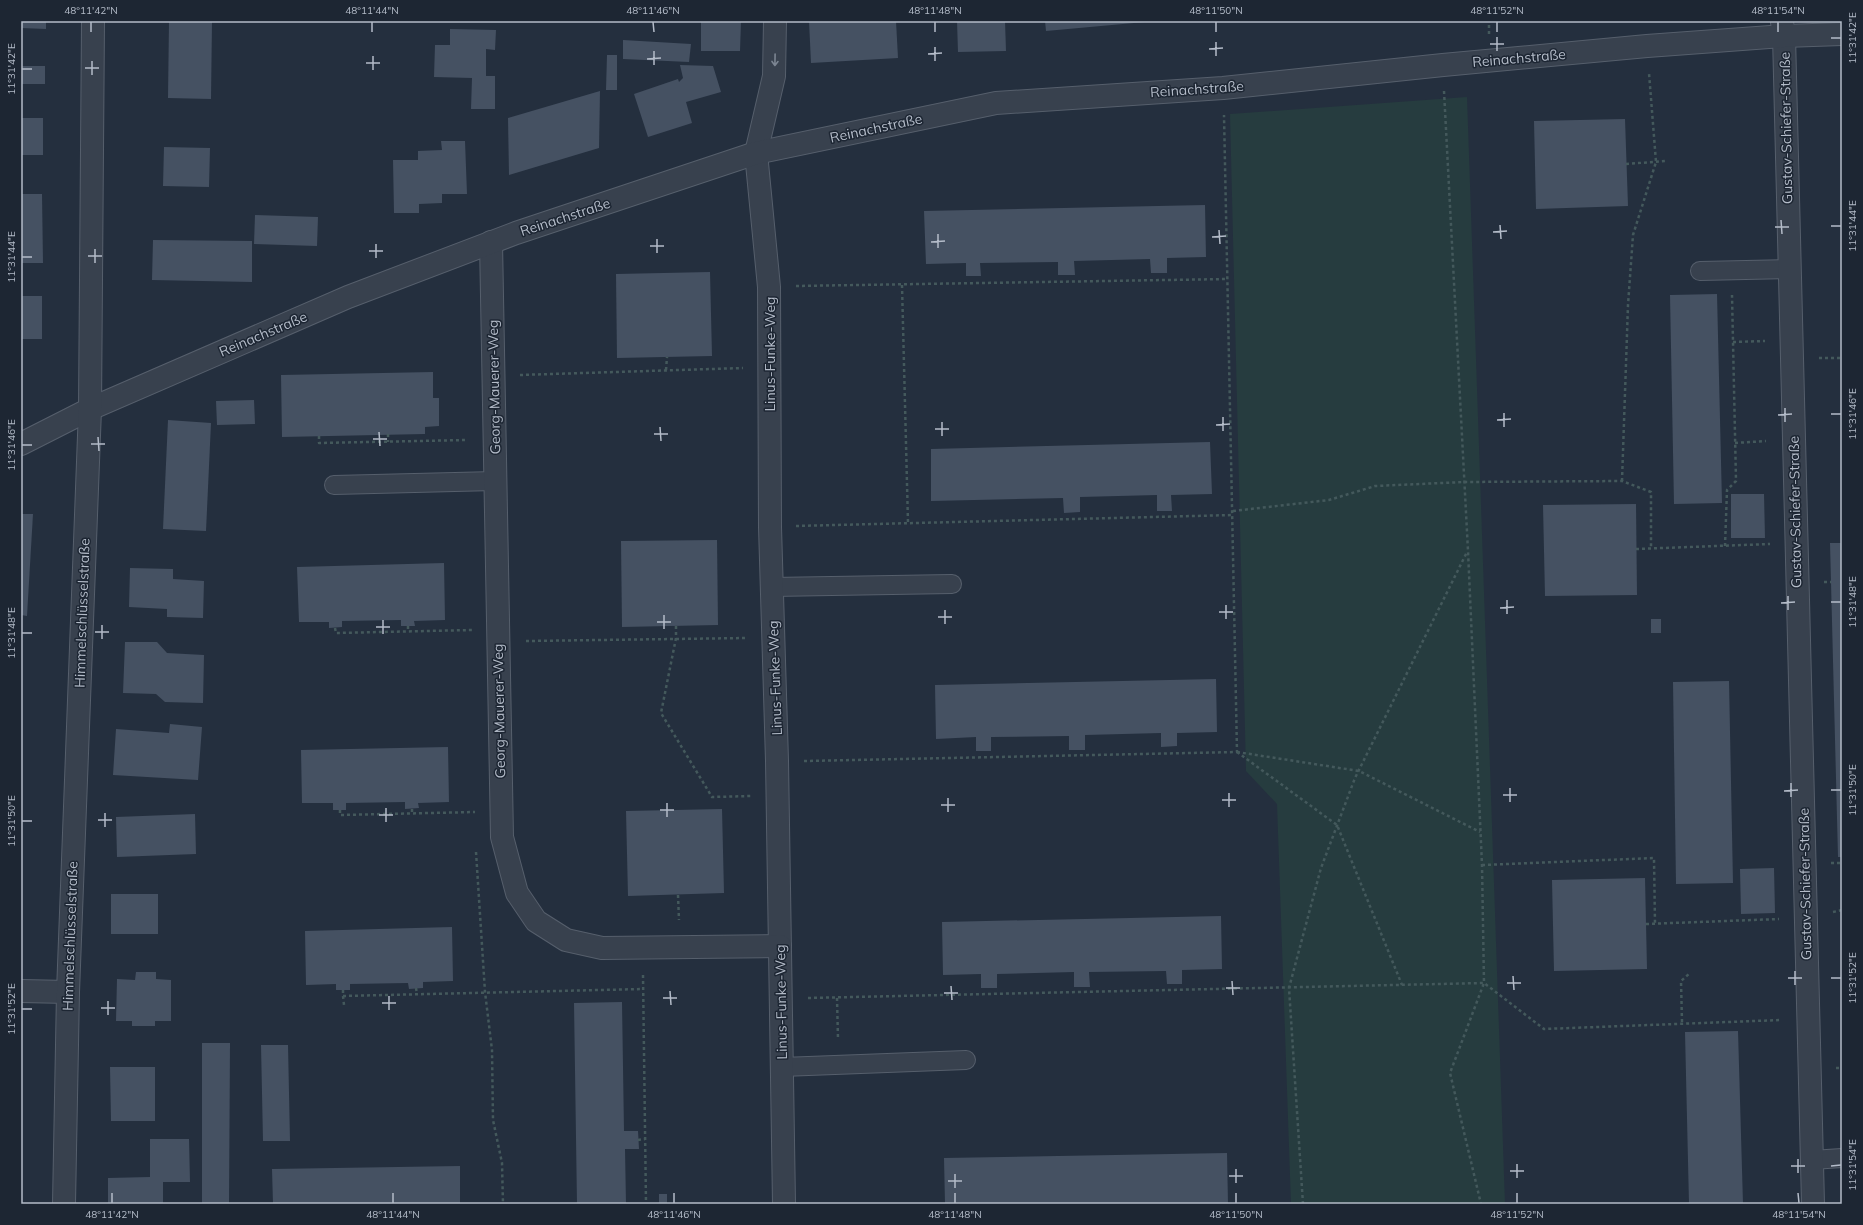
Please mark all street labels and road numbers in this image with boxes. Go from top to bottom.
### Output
street label: Reinachstraße [1471,45,1567,71]
street label: Gustav-Schiefer-Straße [1776,52,1796,204]
street label: Reinachstraße [1150,77,1244,101]
street label: Reinachstraße [828,109,924,147]
street label: Reinachstraße [518,194,612,240]
street label: Linus-Funke-Weg [761,296,779,412]
street label: Reinachstraße [216,307,310,361]
street label: Georg-Mauerer-Weg [484,319,504,455]
street label: Gustav-Schiefer-Straße [1785,436,1805,588]
street label: Himmelschlüsselstraße [70,538,94,688]
street label: Linus-Funke-Weg [764,620,786,736]
street label: Georg-Mauerer-Weg [489,643,509,779]
street label: Gustav-Schiefer-Straße [1795,808,1815,960]
street label: Himmelschlüsselstraße [58,861,82,1011]
street label: Linus-Funke-Weg [771,944,791,1060]

